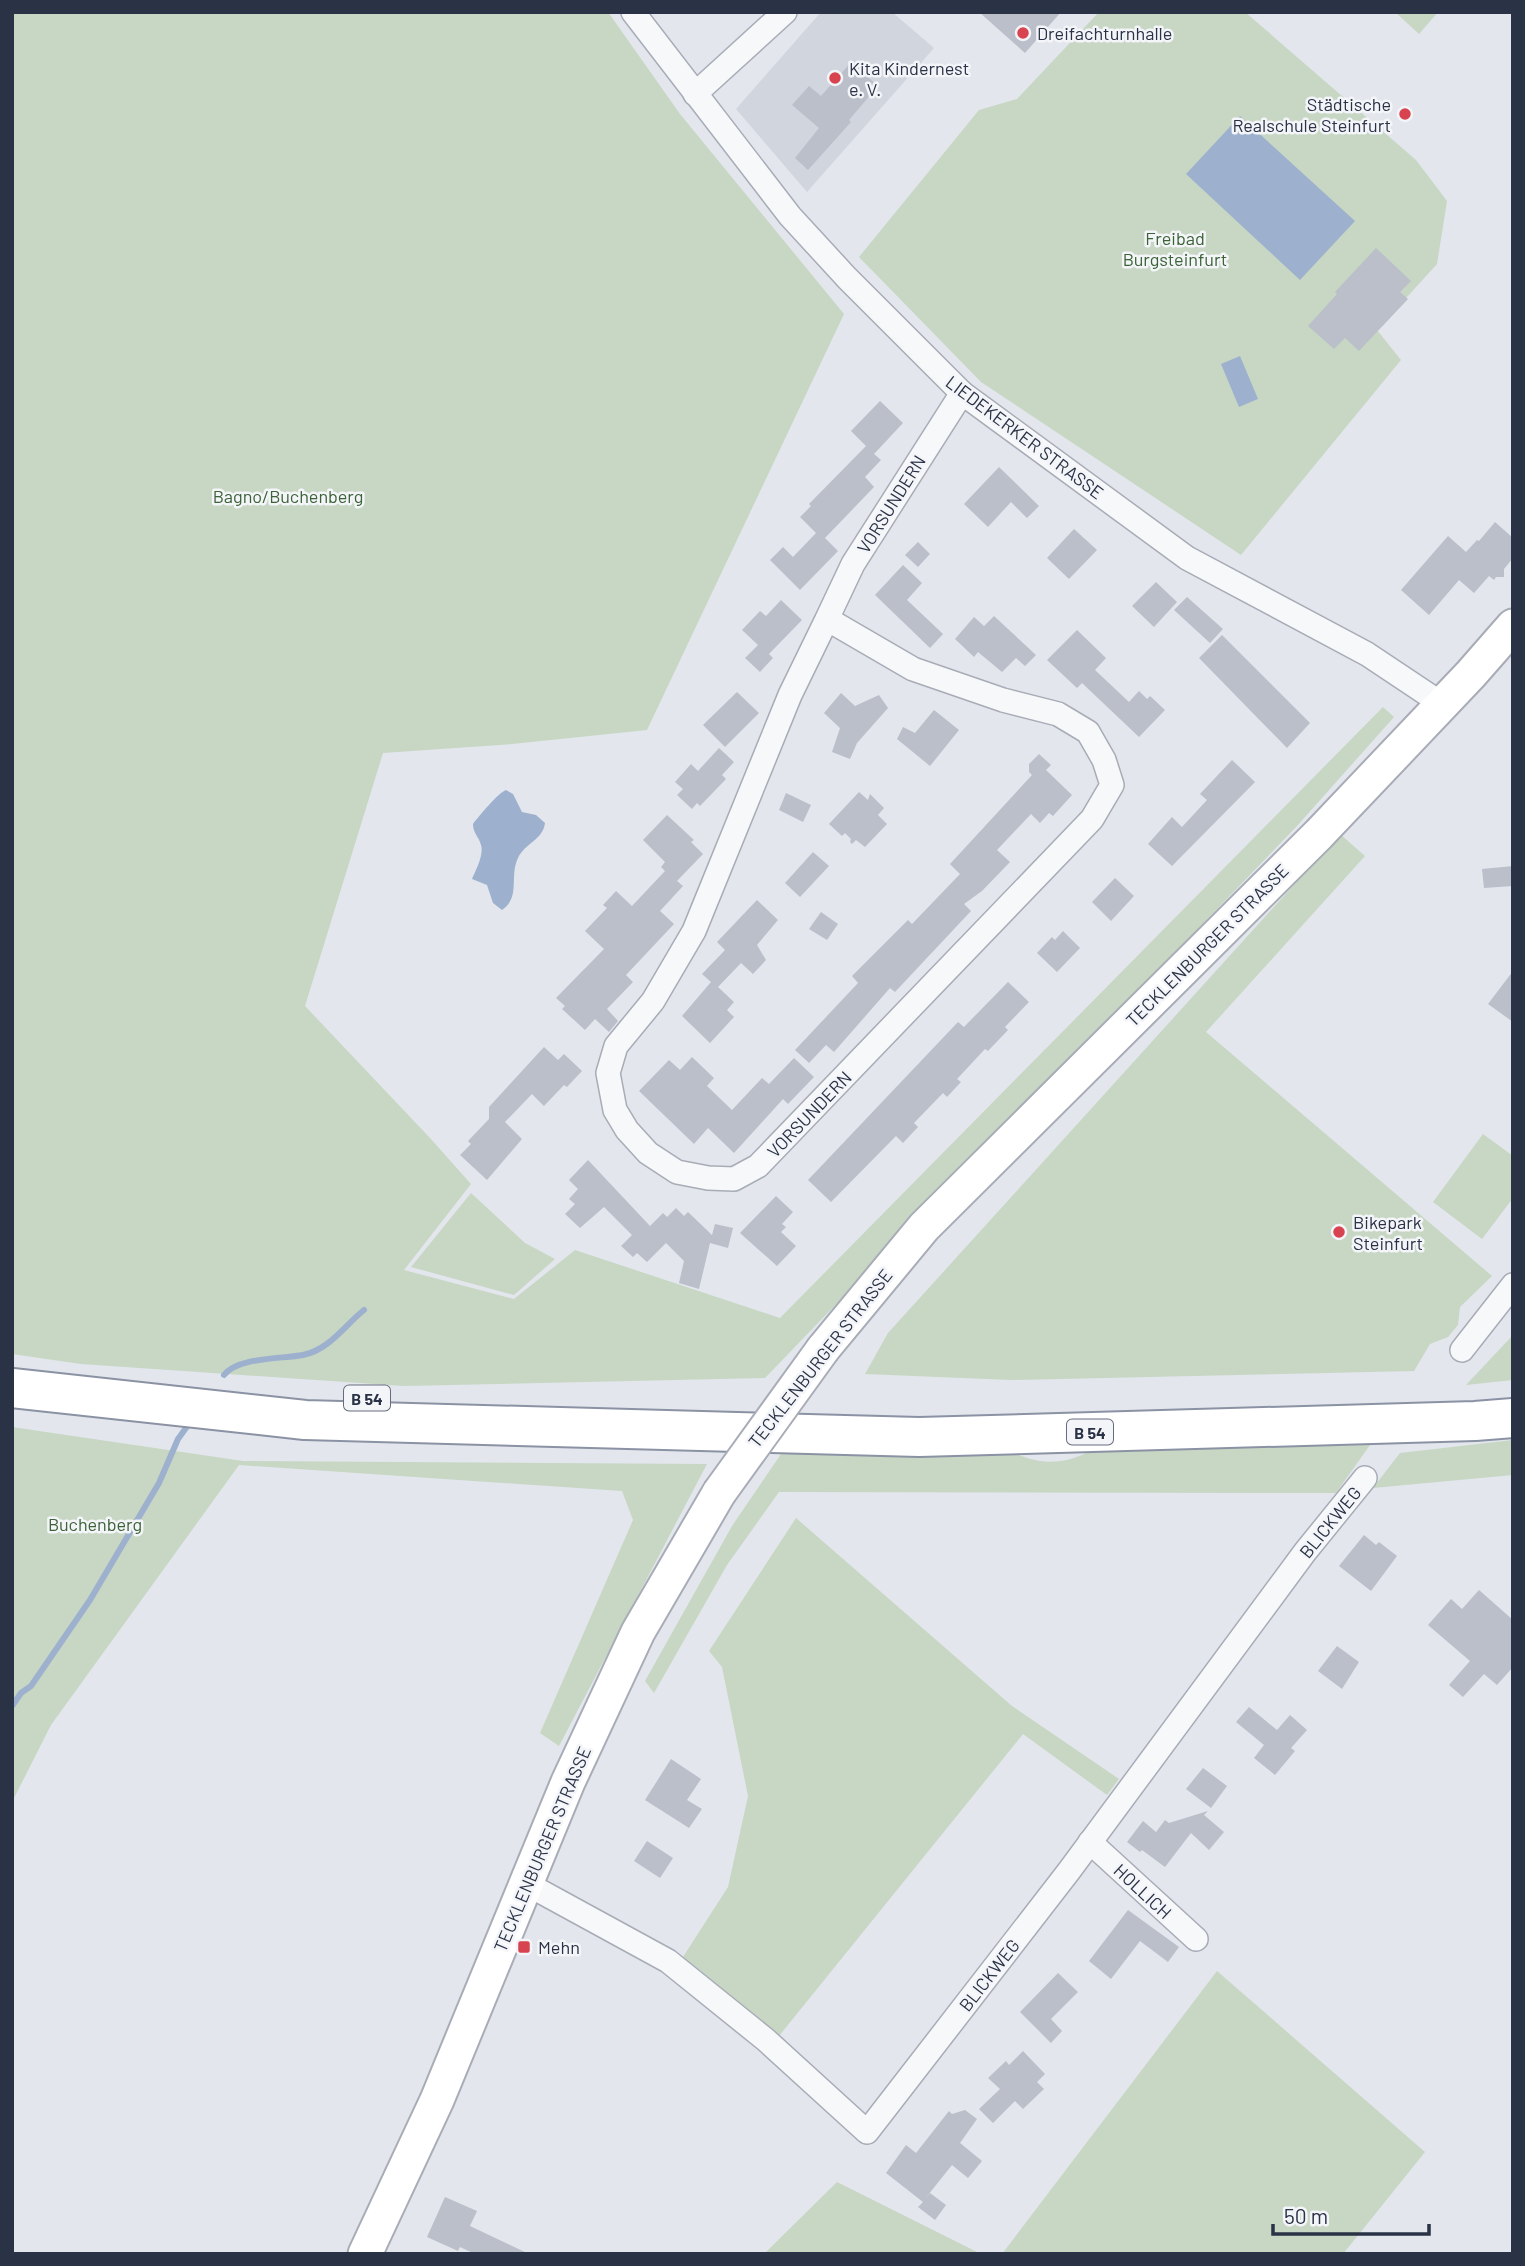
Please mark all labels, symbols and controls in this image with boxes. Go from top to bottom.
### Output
place label: Dreifachturnhalle [1037,22,1172,44]
marker: Dreifachturnhalle [1015,25,1031,41]
place label: Kita Kindernest e. V. [849,57,969,100]
marker: Kita Kindernest e. V. [827,70,843,86]
place label: Städtische Realschule Steinfurt [1232,93,1391,136]
marker: Städtische Realschule Steinfurt [1397,106,1413,122]
park label: Freibad Burgsteinfurt [1123,227,1227,270]
street label: LIEDEKERKER STRASSE [942,371,1108,503]
street label: VORSUNDERN [852,451,930,557]
park label: Bagno/Buchenberg [213,485,363,507]
street label: TECKLENBURGER STRASSE [1121,859,1293,1031]
street label: VORSUNDERN [762,1066,856,1162]
place label: Bikepark Steinfurt [1353,1211,1423,1254]
marker: Bikepark Steinfurt [1331,1224,1347,1240]
street label: TECKLENBURGER STRASSE [743,1264,897,1452]
road number: B 54 [344,1386,390,1410]
road number: B 54 [1067,1420,1113,1444]
street label: BLICKWEG [1295,1482,1365,1562]
park label: Buchenberg [48,1513,142,1535]
street label: TECKLENBURGER STRASSE [489,1743,595,1955]
street label: HOLLICH [1110,1859,1176,1923]
street label: BLICKWEG [954,1935,1024,2015]
place label: Mehn [538,1936,580,1958]
marker: Mehn [516,1939,532,1955]
scale bar [1273,2192,1429,2236]
text: 50 m [1284,2203,1328,2228]

